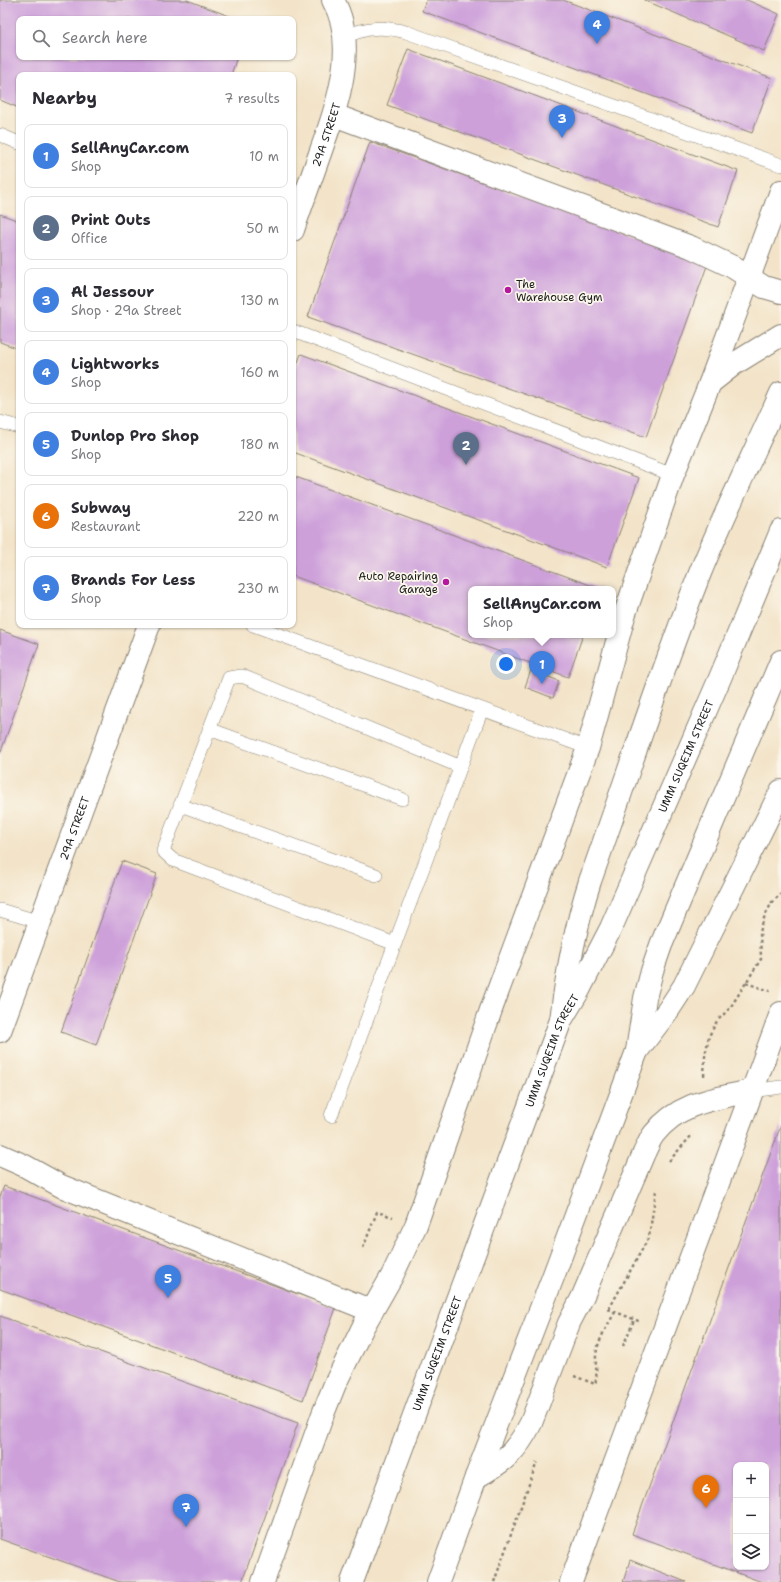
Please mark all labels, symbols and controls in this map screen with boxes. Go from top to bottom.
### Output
pin: 4 [584,11,610,44]
search box [16,16,296,60]
icon: search [30,27,52,49]
text: Search here [62,28,148,48]
text: Nearby [32,87,97,109]
text: 7 results [224,90,280,107]
street label: 29A STREET [309,101,344,169]
pin: 3 [549,105,575,138]
text: SellAnyCar.com [71,138,189,158]
text: 1 [43,148,49,165]
text: 10 m [249,148,279,165]
text: Shop [71,158,101,175]
text: Print Outs [71,210,151,230]
text: 2 [41,220,51,237]
text: 50 m [246,220,279,237]
text: Office [71,230,108,247]
place label: The Warehouse Gym [516,277,603,305]
text: Al Jessour [71,282,154,302]
marker: The Warehouse Gym [503,285,513,295]
text: 3 [41,292,51,309]
text: 130 m [241,292,279,309]
text: Shop · 29a Street [71,302,182,319]
text: Lightworks [71,354,159,374]
text: 4 [41,364,51,381]
text: 160 m [241,364,279,381]
text: Shop [71,374,101,391]
text: Dunlop Pro Shop [71,426,199,446]
pin: 2 [453,432,479,465]
text: 5 [42,436,50,453]
text: 180 m [240,436,279,453]
text: Shop [71,446,101,463]
text: Subway [71,498,131,518]
text: 6 [41,508,51,525]
text: 220 m [237,508,279,525]
text: Restaurant [71,518,141,535]
place label: Auto Repairing Garage [358,569,438,597]
text: Brands For Less [71,570,196,590]
marker: Auto Repairing Garage [441,577,451,587]
text: 7 [41,580,51,597]
text: 230 m [237,580,279,597]
popup [468,586,616,638]
text: Shop [71,590,101,607]
text: SellAnyCar.com [483,594,601,614]
text: Shop [483,614,513,631]
pin: 1 [529,651,555,684]
your location [496,654,516,674]
street label: UMM SUQEIM STREET [655,697,718,815]
street label: 29A STREET [56,794,94,862]
street label: UMM SUQEIM STREET [522,991,583,1109]
pin: 5 [155,1265,181,1298]
street label: UMM SUQEIM STREET [409,1294,466,1413]
map controls [733,1462,769,1570]
button: + [733,1462,769,1498]
pin: 6 [693,1475,719,1508]
pin: 7 [173,1494,199,1527]
button: − [733,1498,769,1534]
button: layers [733,1534,769,1570]

